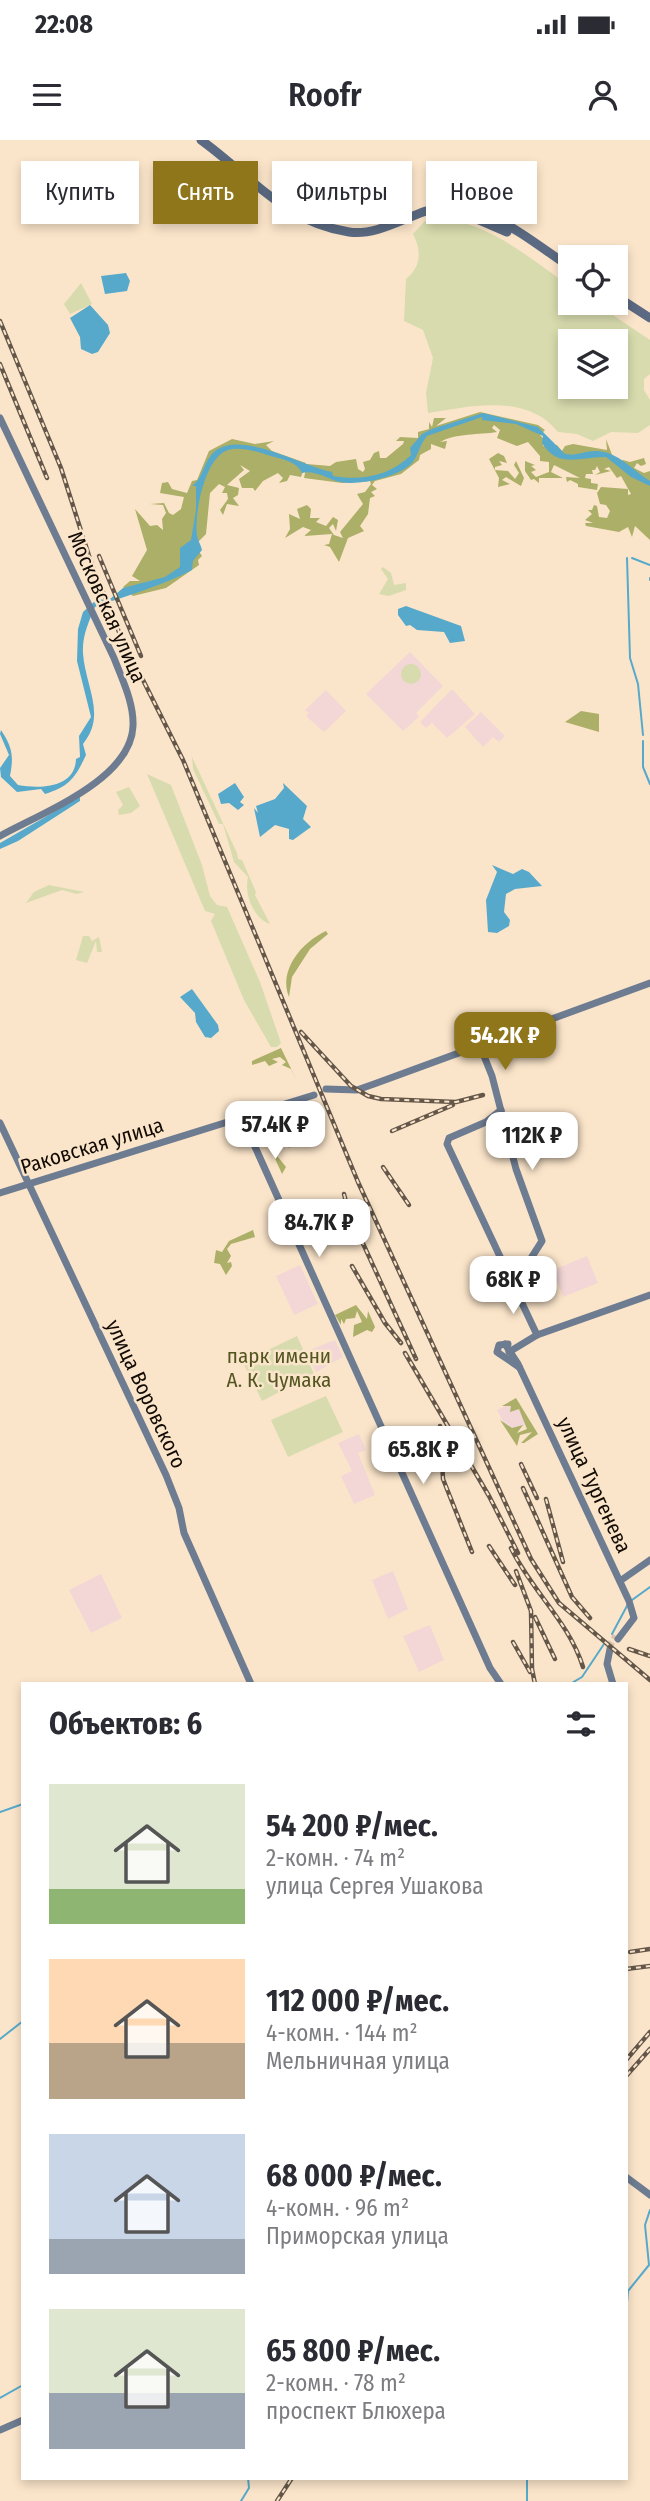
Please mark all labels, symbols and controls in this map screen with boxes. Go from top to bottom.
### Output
text: 22:08 [35,9,93,40]
icon: menu [28,76,66,114]
text: Roofr [288,76,362,114]
icon: person [584,76,622,114]
chip: Купить [21,161,139,224]
chip: Снять [153,161,258,224]
chip: Фильтры [272,161,412,224]
chip: Новое [426,161,537,224]
map controls [558,245,628,399]
button: locate [558,245,628,315]
button: layers [558,329,628,399]
street label: Московская улица [62,527,152,687]
pin: 54.2K ₽ [440,1012,570,1072]
text: 54.2K ₽ [470,1021,540,1049]
pin: 57.4K ₽ [210,1102,340,1161]
text: 57.4K ₽ [241,1110,309,1138]
street label: Раковская улица [17,1112,167,1180]
pin: 112K ₽ [475,1112,589,1172]
text: 112K ₽ [502,1121,562,1149]
pin: 84.7K ₽ [254,1200,384,1259]
text: 84.7K ₽ [284,1208,354,1236]
pin: 68K ₽ [464,1256,562,1316]
text: 68K ₽ [486,1265,540,1293]
street label: улица Воровского [100,1315,192,1473]
park label: парк имени А. К. Чумака [227,1343,331,1393]
street label: улица Тургенева [551,1413,637,1557]
pin: 65.8K ₽ [358,1426,488,1486]
text: 65.8K ₽ [387,1435,459,1463]
icon: filters [562,1705,600,1743]
text: Объектов: 6 [49,1706,202,1742]
text: 54 200 ₽/мес. [266,1808,438,1844]
icon: home [105,1812,189,1896]
text: 2-комн. · 74 m² [266,1844,405,1872]
text: улица Сергея Ушакова [266,1872,484,1900]
text: 112 000 ₽/мес. [266,1983,449,2019]
icon: home [105,1987,189,2071]
text: 4-комн. · 144 m² [266,2019,418,2047]
text: Мельничная улица [266,2047,450,2075]
text: 68 000 ₽/мес. [266,2158,442,2194]
icon: home [105,2162,189,2246]
text: 4-комн. · 96 m² [266,2194,409,2222]
text: Приморская улица [266,2222,449,2250]
text: 65 800 ₽/мес. [266,2333,440,2369]
icon: home [105,2337,189,2421]
text: 2-комн. · 78 m² [266,2369,406,2397]
text: проспект Блюхера [266,2397,446,2425]

